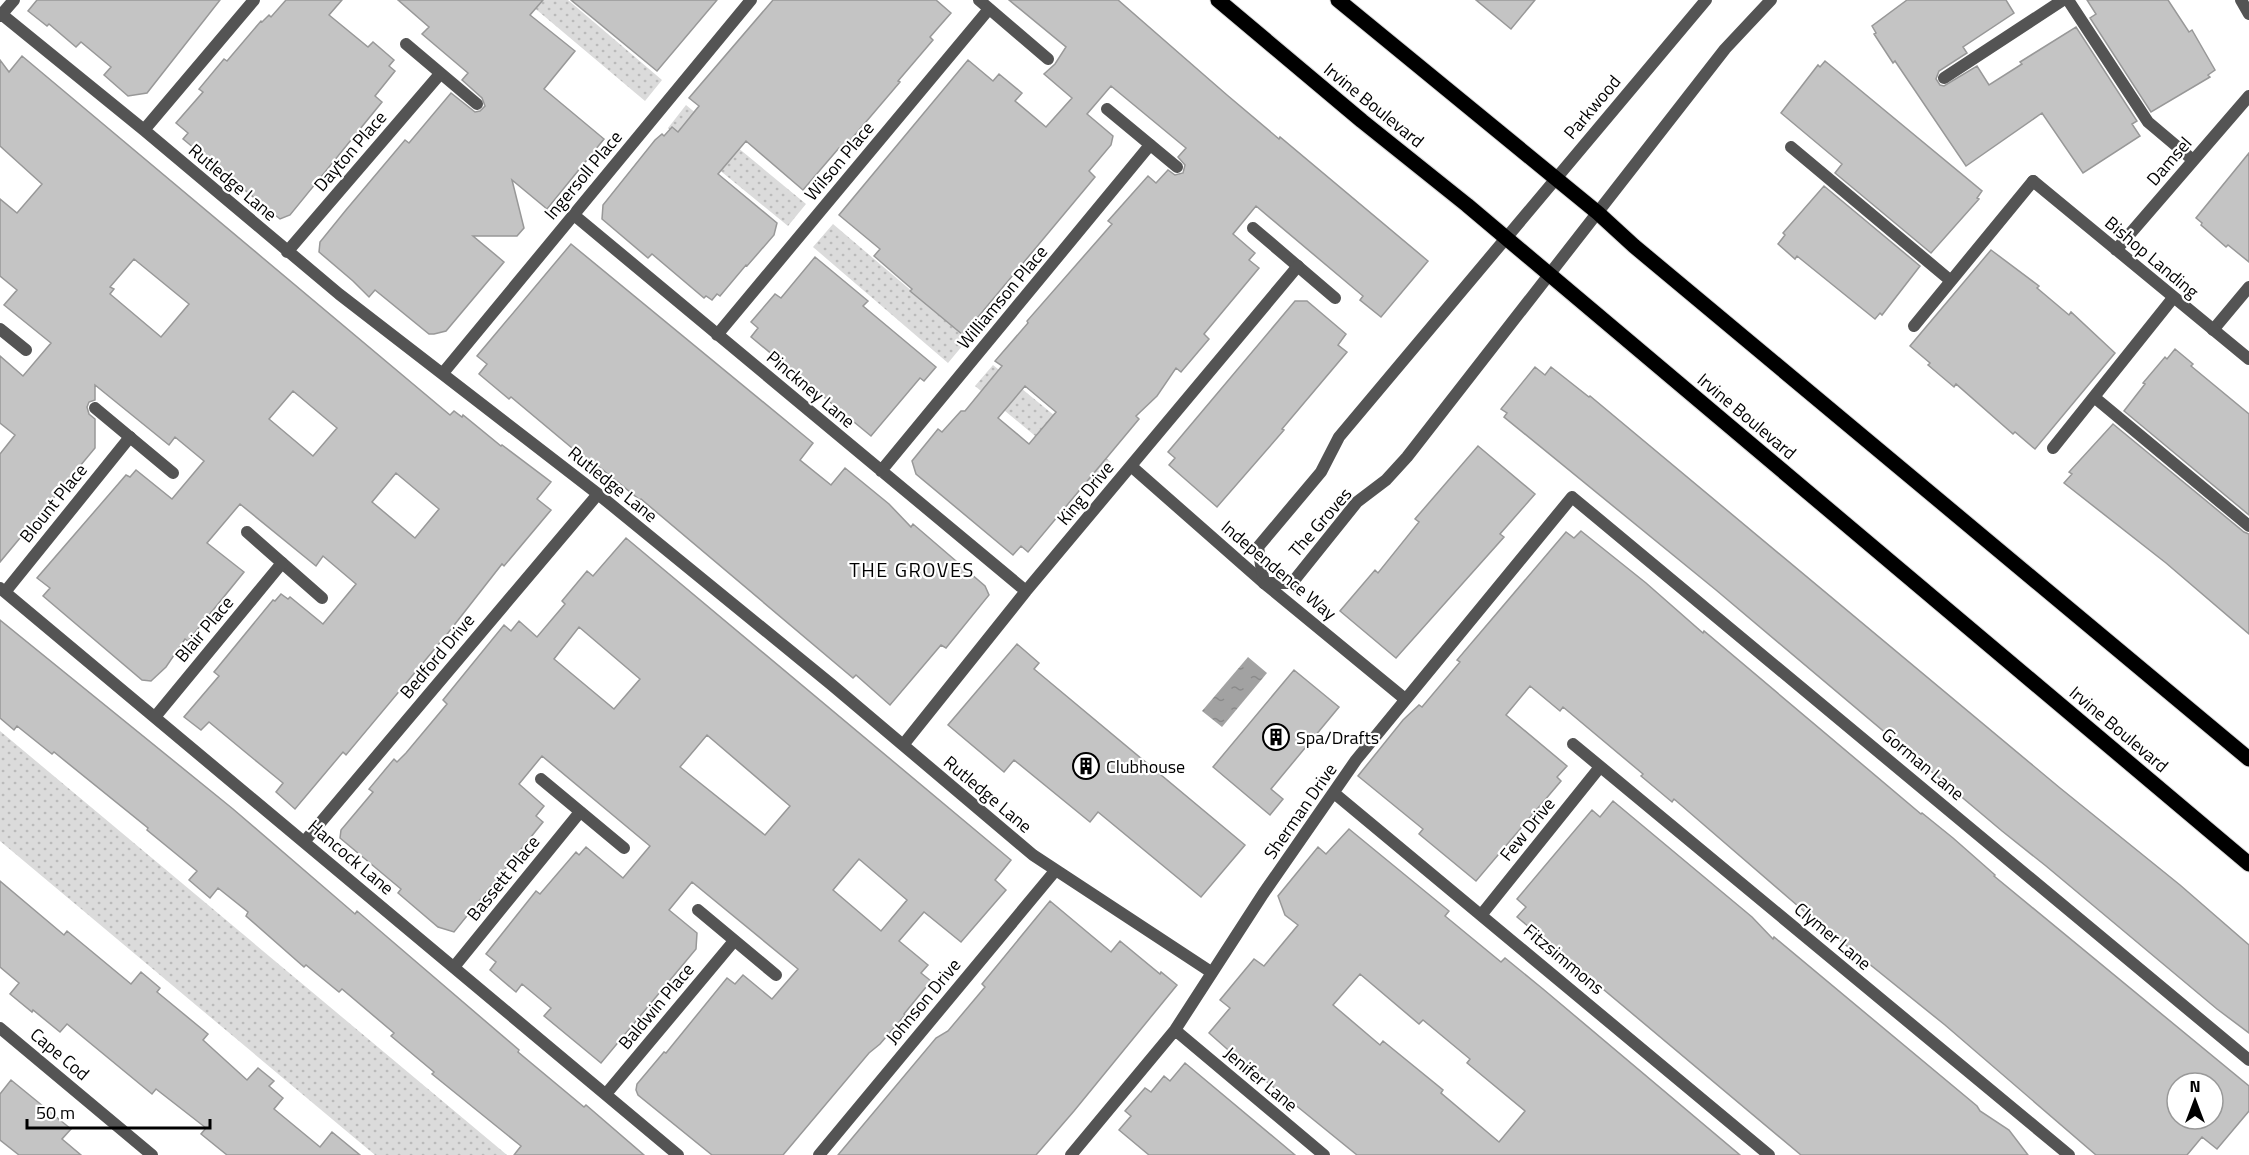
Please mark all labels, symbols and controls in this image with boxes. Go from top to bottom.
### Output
street label: Irvine Boulevard [1318,56,1430,154]
street label: Parkwood [1557,69,1627,145]
street label: Dayton Place [307,105,393,197]
street label: Wilson Place [798,115,880,207]
street label: Ingersoll Place [537,124,629,226]
street label: Damsel [2140,131,2198,191]
street label: Rutledge Lane [183,137,283,227]
street label: Bishop Landing [2099,209,2205,305]
street label: Williamson Place [950,239,1054,355]
street label: Pinckney Lane [761,344,861,434]
street label: Irvine Boulevard [1691,366,1803,466]
street label: Rutledge Lane [562,439,664,529]
street label: King Drive [1050,455,1120,531]
street label: Blount Place [13,458,93,548]
street label: The Groves [1282,481,1358,563]
street label: Independence Way [1215,514,1343,627]
district label: THE GROVES [849,554,975,585]
street label: Blair Place [168,590,240,668]
street label: Bedford Drive [393,608,481,704]
street label: Irvine Boulevard [2063,679,2175,779]
street label: Gorman Lane [1876,721,1970,807]
building icon: Spa/Drafts [1261,722,1291,752]
place label: Spa/Drafts [1296,724,1379,751]
street label: Rutledge Lane [938,749,1038,839]
building icon: Clubhouse [1071,751,1101,781]
place label: Clubhouse [1106,753,1185,780]
street label: Sherman Drive [1257,757,1343,865]
street label: Few Drive [1493,791,1561,867]
street label: Hancock Lane [302,813,400,901]
street label: Bassett Place [460,829,546,927]
street label: Clymer Lane [1789,896,1877,976]
street label: Fitzsimmons [1518,917,1610,1001]
street label: Johnson Drive [879,952,967,1050]
street label: Baldwin Place [612,957,700,1055]
street label: Cape Cod [25,1021,95,1087]
street label: Jenifer Lane [1218,1040,1304,1118]
north arrow [2165,1071,2225,1131]
text: N [2189,1074,2201,1098]
scale bar [27,1092,210,1130]
text: 50 m [36,1099,75,1126]

